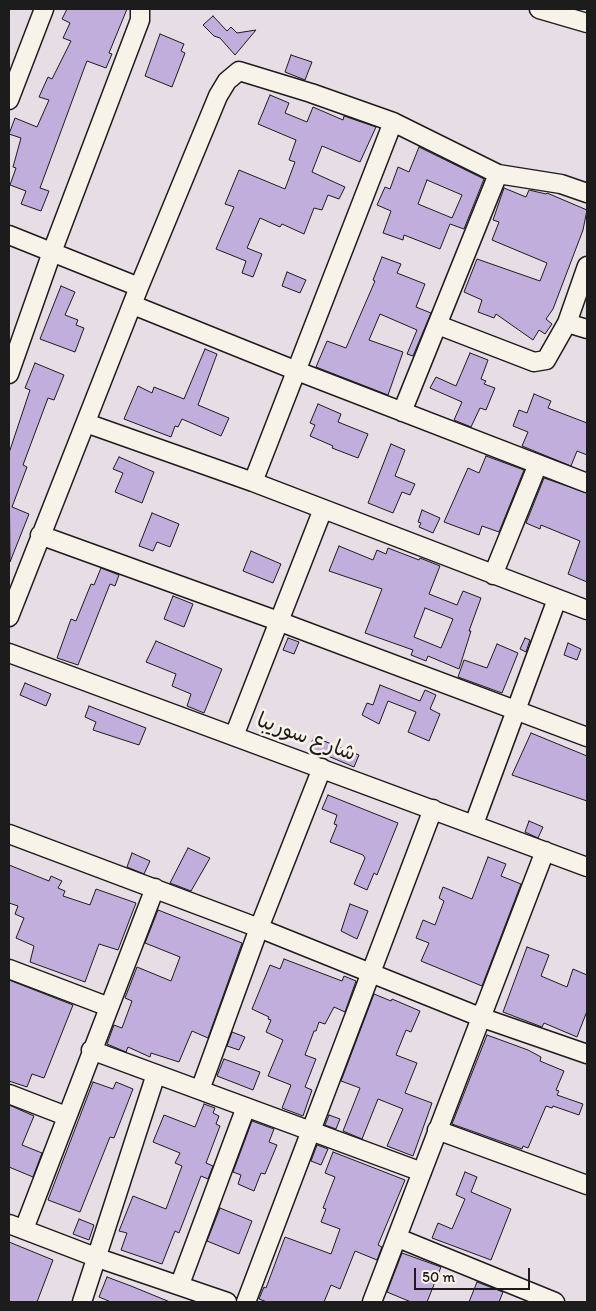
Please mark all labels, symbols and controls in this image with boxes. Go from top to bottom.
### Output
street label: شارع سوريبا [253,708,359,768]
scale bar [416,1258,532,1290]
text: 50 m [422,1268,455,1286]

